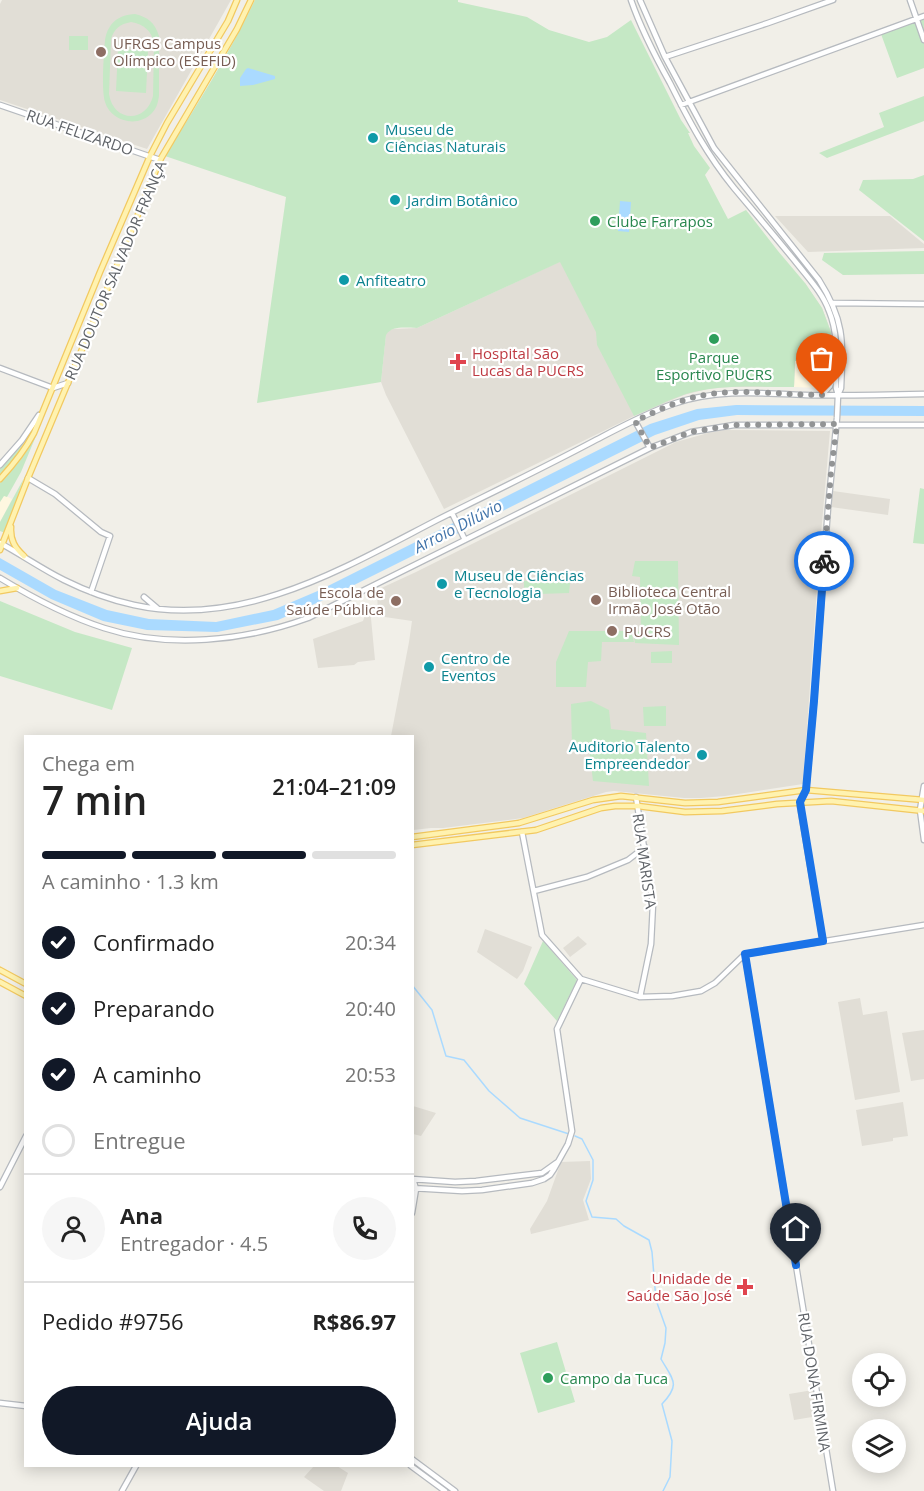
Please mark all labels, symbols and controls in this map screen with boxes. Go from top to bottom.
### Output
place label: UFRGS Campus Olímpico (ESEFID) [113,33,236,70]
marker: UFRGS Campus Olímpico (ESEFID) [94,45,108,59]
street label: RUA FELIZARDO [24,104,136,160]
place label: Museu de Ciências Naturais [385,119,506,156]
marker: Museu de Ciências Naturais [366,131,380,145]
street label: RUA DOUTOR SALVADOR FRANÇA [60,157,171,383]
place label: Jardim Botânico [405,190,518,210]
marker: Jardim Botânico [388,193,402,207]
place label: Clube Farrapos [607,211,713,231]
marker: Clube Farrapos [588,214,602,228]
place label: Anfiteatro [356,270,426,290]
marker: Anfiteatro [337,273,351,287]
marker: Parque Esportivo PUCRS [707,332,721,346]
pin [796,333,847,395]
icon: bag [805,342,838,375]
place label: Hospital São Lucas da PUCRS [472,343,584,380]
place label: Parque Esportivo PUCRS [656,347,772,384]
marker: Hospital São Lucas da PUCRS [449,353,467,371]
water label: Arroio Dilúvio [409,494,506,558]
courier [794,531,854,591]
icon: bike [808,545,841,578]
place label: Museu de Ciências e Tecnologia [454,565,584,602]
marker: Museu de Ciências e Tecnologia [435,577,449,591]
place label: Biblioteca Central Irmão José Otão [608,581,731,618]
place label: Escola de Saúde Pública [286,582,384,619]
marker: Biblioteca Central Irmão José Otão [589,593,603,607]
marker: Escola de Saúde Pública [389,594,403,608]
place label: PUCRS [624,621,671,641]
marker: PUCRS [605,624,619,638]
place label: Centro de Eventos [441,648,510,685]
marker: Centro de Eventos [422,660,436,674]
place label: Auditorio Talento Empreendedor [569,736,690,773]
marker: Auditorio Talento Empreendedor [695,748,709,762]
text: Chega em [42,750,135,777]
text: 21:04–21:09 [272,771,396,801]
text: 7 min [42,773,147,826]
street label: RUA MARISTA [628,812,662,910]
text: A caminho · 1.3 km [42,868,219,895]
icon: check [42,926,75,959]
text: Confirmado [93,927,215,957]
text: 20:34 [345,929,396,956]
icon: check [42,992,75,1025]
text: Preparando [93,993,215,1023]
text: 20:40 [345,995,396,1022]
icon: check [42,1058,75,1091]
text: A caminho [93,1059,202,1089]
text: 20:53 [345,1061,396,1088]
text: Entregue [93,1125,186,1155]
button: person [42,1197,105,1260]
button: phone [333,1197,396,1260]
text: Ana [120,1200,163,1230]
pin [770,1203,821,1265]
icon: home [779,1212,812,1245]
text: Entregador · 4.5 [120,1230,268,1257]
place label: Unidade de Saúde São José [627,1268,732,1305]
marker: Unidade de Saúde São José [736,1278,754,1296]
text: Pedido #9756 [42,1306,184,1336]
text: R$86.97 [312,1306,396,1336]
street label: RUA DONA FIRMINA [794,1311,836,1453]
map controls [852,1353,906,1473]
button: locate [852,1353,906,1407]
place label: Campo da Tuca [560,1368,668,1388]
marker: Campo da Tuca [541,1371,555,1385]
button: Ajuda [42,1386,396,1455]
button: layers [852,1419,906,1473]

